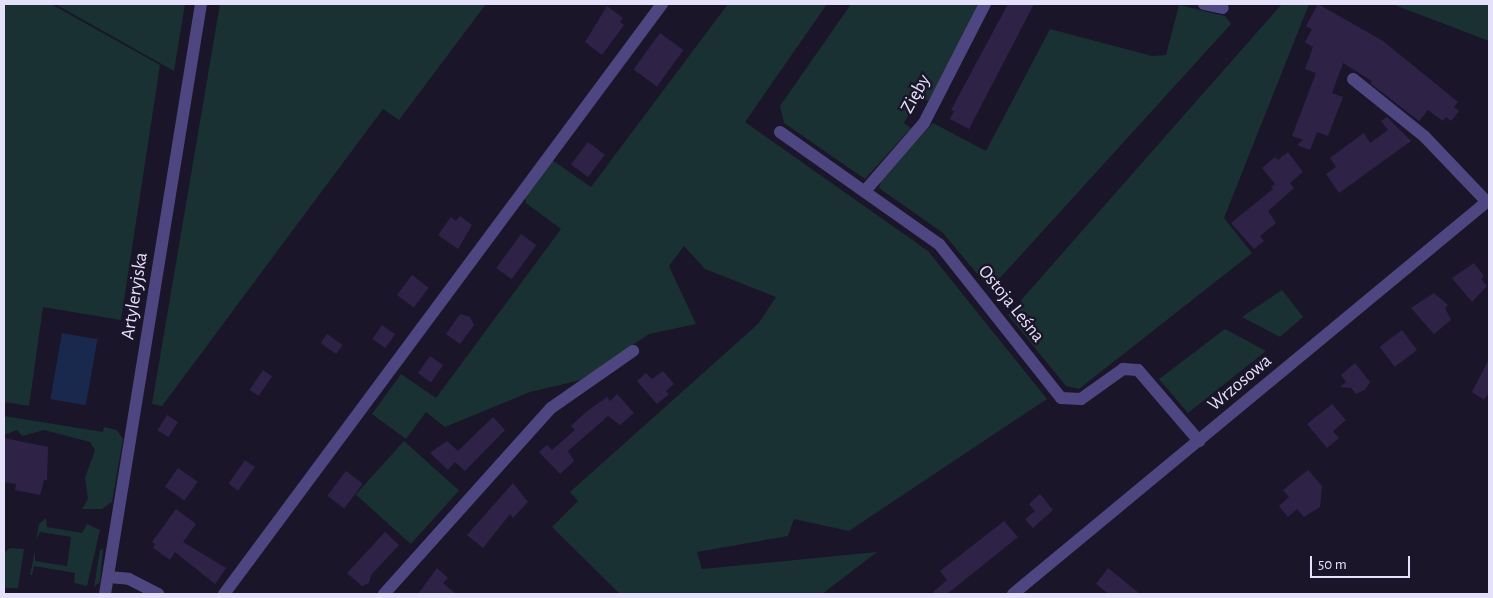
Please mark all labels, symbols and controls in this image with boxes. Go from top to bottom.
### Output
street label: Zięby [896,71,936,117]
street label: Artyleryjska [117,251,153,341]
street label: Ostoja Leśna [973,261,1049,347]
street label: Wrzosowa [1203,350,1277,416]
scale bar [1313,546,1413,578]
text: 50 m [1318,557,1347,572]

